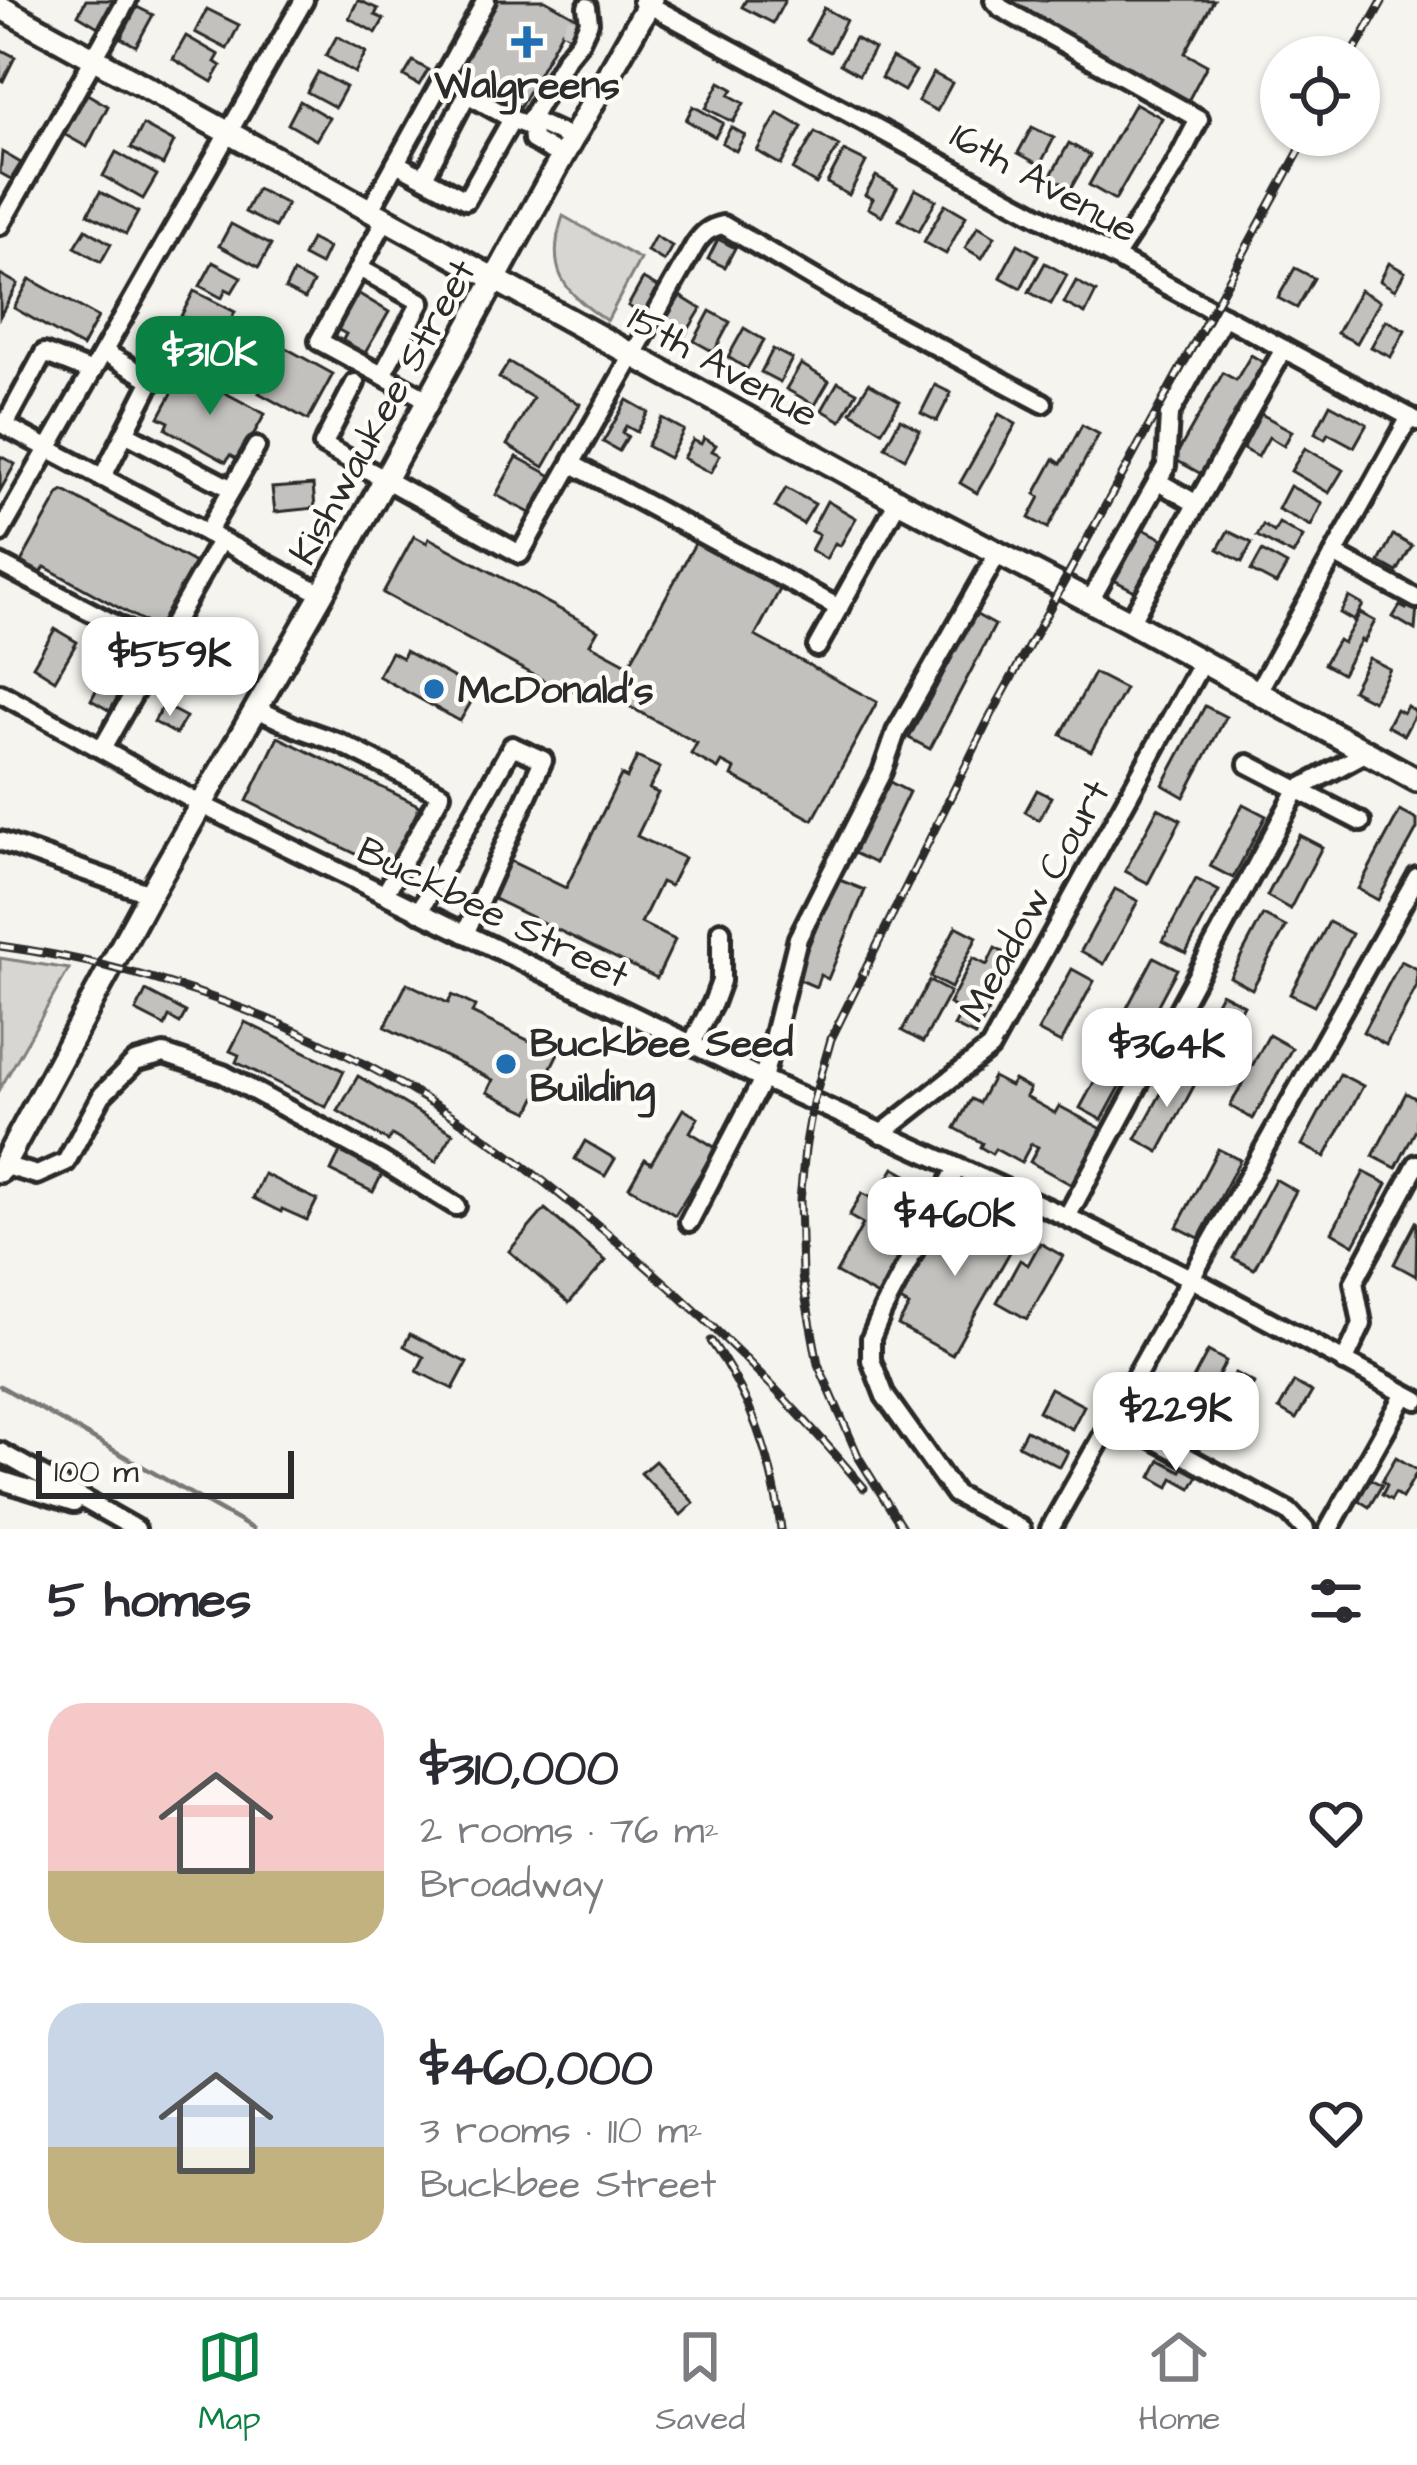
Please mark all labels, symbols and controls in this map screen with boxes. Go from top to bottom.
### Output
marker: Walgreens [514,29,540,55]
map controls [1260,36,1380,156]
button: locate [1260,36,1380,156]
place label: Walgreens [433,60,620,115]
street label: 16th Avenue [940,110,1147,257]
street label: Kishwaukee Street [277,250,490,575]
street label: 15th Avenue [618,293,827,442]
pin: $310K [126,316,294,418]
text: $310K [163,328,257,382]
pin: $559K [86,617,254,719]
text: $559K [109,629,231,683]
place label: McDonald's [458,665,654,719]
marker: McDonald's [421,676,447,702]
street label: Meadow Court [947,771,1125,1032]
street label: Buckbee Street [348,825,638,1003]
pin: $364K [1083,1008,1251,1110]
place label: Buckbee Seed Building [530,1018,793,1118]
text: $364K [1109,1020,1225,1074]
marker: Buckbee Seed Building [493,1051,519,1077]
pin: $460K [871,1177,1039,1279]
text: $460K [895,1189,1015,1243]
pin: $229K [1092,1372,1260,1474]
text: $229K [1120,1384,1232,1438]
scale bar [36,1445,294,1498]
text: 100 m [54,1449,139,1495]
text: 5 homes [48,1566,251,1637]
icon: filters [1303,1568,1369,1634]
text: $310,000 [420,1734,619,1805]
icon: home [144,1751,288,1895]
icon: heart [1303,1790,1369,1856]
text: 2 rooms · 76 m² [420,1805,719,1859]
text: Broadway [420,1859,604,1913]
text: $460,000 [420,2034,653,2105]
icon: home [144,2051,288,2195]
icon: heart [1303,2090,1369,2156]
text: 3 rooms · 110 m² [420,2105,703,2159]
text: Buckbee Street [420,2159,716,2213]
tab: Map [197,2324,263,2442]
tab: Saved [656,2324,745,2442]
tab: Home [1138,2324,1220,2442]

